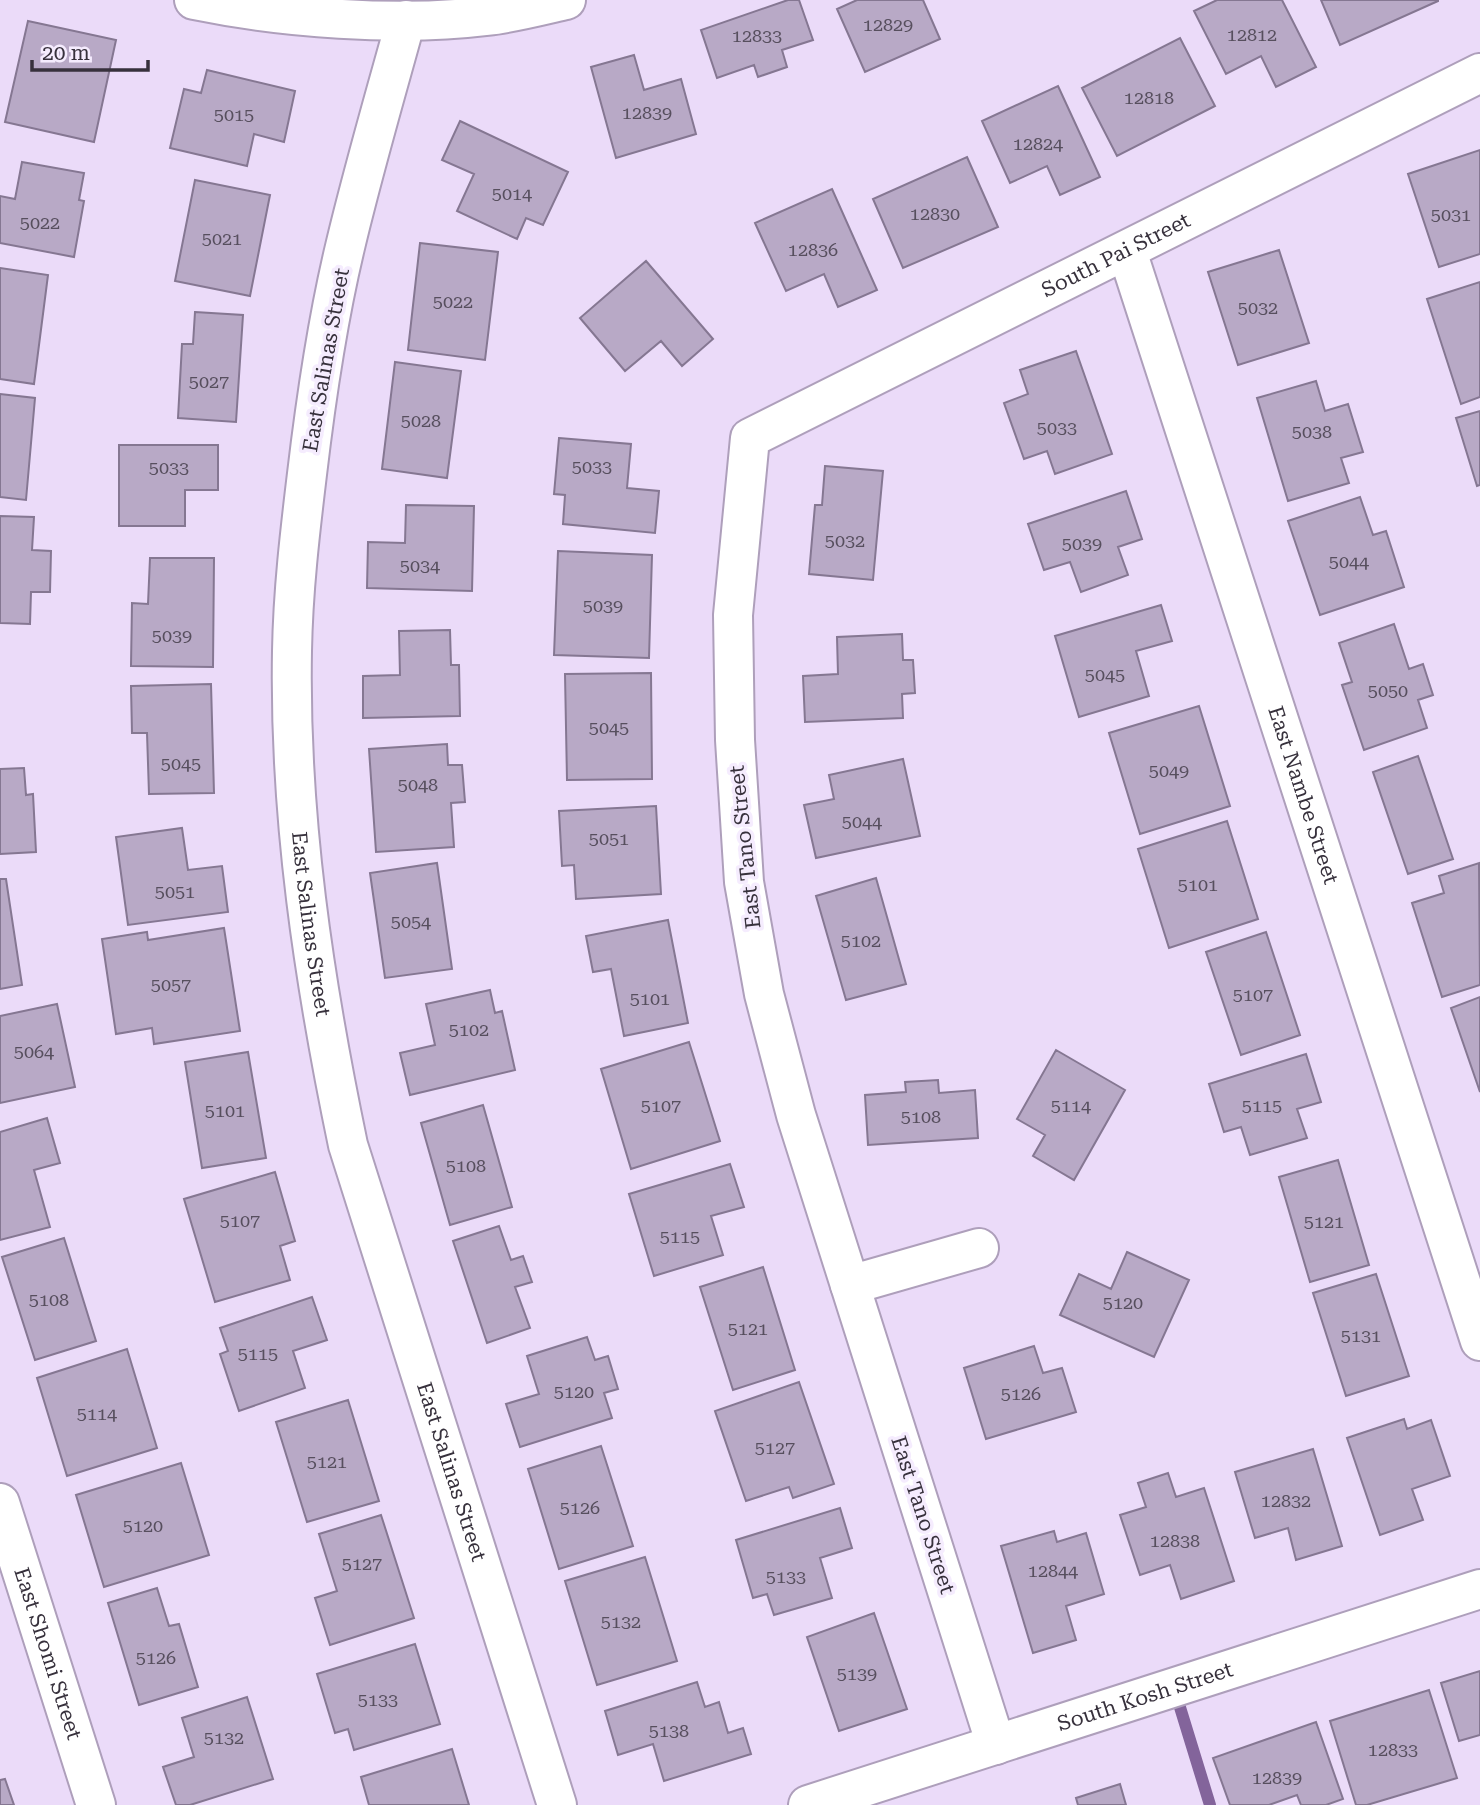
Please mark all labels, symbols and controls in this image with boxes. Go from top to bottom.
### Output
house number: 12829 [863,14,913,35]
house number: 12812 [1227,24,1277,45]
house number: 12833 [732,25,782,46]
scale bar [32,28,147,72]
text: 20 m [42,41,90,65]
house number: 12818 [1124,87,1174,108]
house number: 12839 [622,102,672,123]
house number: 5015 [214,104,254,125]
house number: 12824 [1013,133,1063,154]
house number: 5014 [492,183,532,204]
house number: 12830 [910,203,960,224]
house number: 5031 [1431,204,1471,225]
street label: South Pai Street [1038,208,1194,302]
house number: 5022 [20,212,60,233]
house number: 5021 [202,228,242,249]
house number: 12836 [788,239,838,260]
street label: East Salinas Street [298,266,354,454]
house number: 5022 [433,291,473,312]
house number: 5032 [1238,297,1278,318]
house number: 5027 [189,371,229,392]
house number: 5028 [401,410,441,431]
house number: 5033 [1037,417,1077,438]
house number: 5038 [1292,421,1332,442]
house number: 5033 [572,456,612,477]
house number: 5033 [149,457,189,478]
house number: 5032 [825,530,865,551]
house number: 5039 [1062,533,1102,554]
house number: 5044 [1329,551,1369,572]
house number: 5034 [400,555,440,576]
house number: 5039 [583,595,623,616]
house number: 5039 [152,625,192,646]
house number: 5045 [1085,664,1125,685]
house number: 5050 [1368,680,1408,701]
street label: East Nambe Street [1263,703,1343,887]
house number: 5045 [589,717,629,738]
house number: 5045 [161,753,201,774]
house number: 5049 [1149,760,1189,781]
street label: East Tano Street [724,764,766,930]
house number: 5048 [398,774,438,795]
house number: 5044 [842,811,882,832]
house number: 5051 [589,828,629,849]
street label: East Salinas Street [287,830,335,1018]
house number: 5101 [1178,874,1218,895]
house number: 5051 [155,881,195,902]
house number: 5054 [391,911,431,932]
house number: 5102 [841,930,881,951]
house number: 5057 [151,974,191,995]
house number: 5107 [1233,984,1273,1005]
house number: 5101 [630,988,670,1009]
house number: 5102 [449,1019,489,1040]
house number: 5064 [14,1041,54,1062]
house number: 5107 [641,1095,681,1116]
house number: 5114 [1051,1095,1091,1116]
house number: 5115 [1242,1095,1282,1116]
house number: 5101 [205,1100,245,1121]
house number: 5108 [901,1106,941,1127]
house number: 5108 [446,1155,486,1176]
house number: 5107 [220,1210,260,1231]
house number: 5121 [1304,1211,1344,1232]
house number: 5115 [660,1226,700,1247]
house number: 5108 [29,1289,69,1310]
house number: 5120 [1103,1292,1143,1313]
house number: 5121 [728,1318,768,1339]
house number: 5131 [1341,1325,1381,1346]
house number: 5115 [238,1343,278,1364]
street label: East Salinas Street [412,1379,491,1564]
house number: 5120 [554,1381,594,1402]
house number: 5126 [1001,1383,1041,1404]
house number: 5114 [77,1403,117,1424]
street label: East Tano Street [886,1433,960,1597]
house number: 5127 [755,1437,795,1458]
house number: 5121 [307,1451,347,1472]
house number: 12832 [1261,1490,1311,1511]
house number: 5126 [560,1497,600,1518]
house number: 5120 [123,1515,163,1536]
house number: 12838 [1150,1530,1200,1551]
house number: 5127 [342,1553,382,1574]
house number: 12844 [1028,1560,1078,1581]
street label: East Shomi Street [9,1565,86,1743]
house number: 5133 [766,1566,806,1587]
house number: 5132 [601,1611,641,1632]
house number: 5126 [136,1647,176,1668]
street label: South Kosh Street [1054,1657,1236,1736]
house number: 5139 [837,1663,877,1684]
house number: 5133 [358,1689,398,1710]
house number: 5138 [649,1720,689,1741]
house number: 5132 [204,1727,244,1748]
house number: 12833 [1368,1739,1418,1760]
house number: 12839 [1252,1767,1302,1788]

